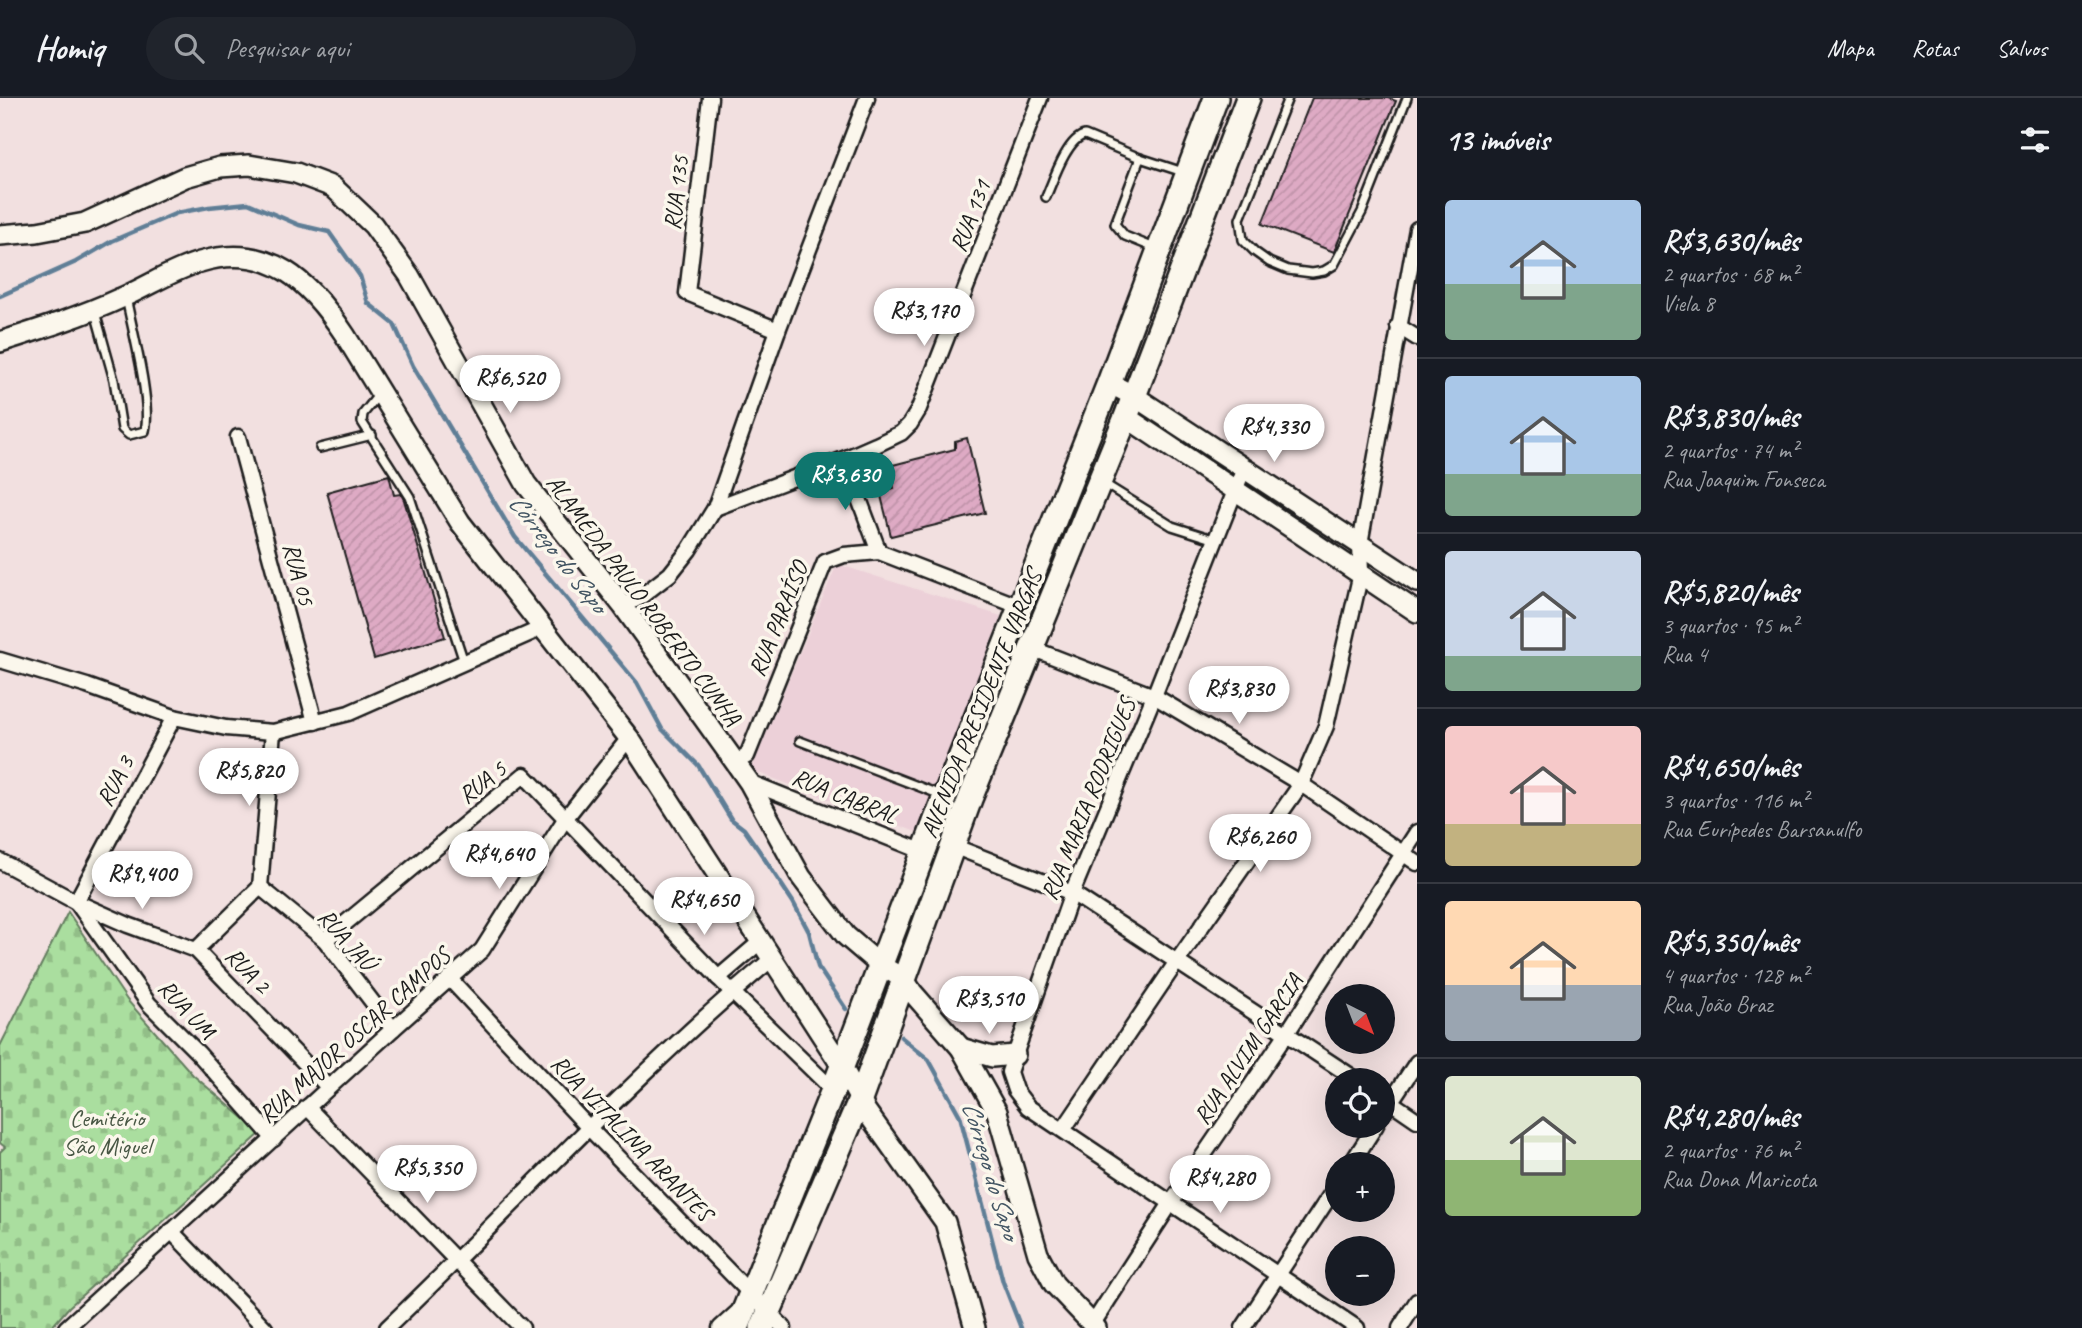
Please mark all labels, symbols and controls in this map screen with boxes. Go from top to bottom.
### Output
search box [146,17,636,80]
text: Homiq [35,27,104,69]
icon: search [170,29,208,67]
text: Pesquisar aqui [226,32,349,65]
text: Mapa [1827,33,1874,63]
text: Rotas [1912,33,1958,63]
text: Salvos [1996,33,2047,63]
text: 13 imóveis [1445,121,1549,159]
icon: filters [2016,121,2054,159]
street label: RUA 135 [657,153,696,232]
street label: RUA 131 [943,175,998,256]
text: R$3,630/mês [1662,222,1800,260]
icon: home [1501,228,1585,312]
text: 2 quartos · 68 m² [1662,260,1798,289]
pin: R$3,170 [859,288,989,348]
text: Viela 8 [1662,289,1714,318]
text: R$3,170 [890,296,958,325]
pin: R$6,520 [445,356,575,415]
text: R$6,520 [476,363,544,392]
text: R$3,830/mês [1662,398,1799,436]
pin: R$4,330 [1209,404,1339,464]
icon: home [1501,404,1585,488]
text: R$4,330 [1240,412,1308,441]
text: 2 quartos · 74 m² [1662,436,1798,465]
pin: R$3,630 [780,452,910,512]
text: R$3,630 [810,460,880,489]
text: Rua Joaquim Fonseca [1662,465,1825,494]
street label: ALAMEDA PAULO ROBERTO CUNHA [540,469,749,732]
water label: Córrego do Sapo [501,487,618,623]
street label: RUA 05 [276,539,322,610]
street label: RUA PARAÍSO [741,554,816,681]
street label: AVENIDA PRESIDENTE VARGAS [914,562,1050,842]
text: R$5,820/mês [1662,573,1799,611]
icon: home [1501,579,1585,663]
text: 3 quartos · 95 m² [1662,611,1798,640]
text: Rua 4 [1662,640,1707,669]
pin: R$3,830 [1174,666,1304,726]
text: R$3,830 [1205,674,1273,703]
street label: RUA MARIA RODRIGUES [1034,691,1143,904]
pin: R$5,820 [184,748,314,808]
text: R$4,650/mês [1662,748,1799,786]
street label: RUA 3 [89,749,142,811]
street label: RUA 5 [452,753,513,810]
icon: home [1501,754,1585,838]
text: R$5,820 [215,756,283,785]
street label: RUA CABRAL [788,761,903,831]
text: 3 quartos · 116 m² [1662,786,1808,815]
pin: R$6,260 [1195,814,1325,874]
text: Rua Eurípedes Barsanulfo [1662,815,1861,844]
text: R$6,260 [1225,822,1295,851]
pin: R$4,640 [434,832,564,891]
text: R$4,640 [464,839,534,868]
pin: R$9,400 [77,852,207,911]
text: R$9,400 [108,859,176,888]
pin: R$4,650 [639,878,769,937]
text: R$4,650 [670,885,738,914]
street label: RUA JAÚ [312,902,385,979]
text: R$5,350/mês [1662,923,1798,961]
icon: home [1501,929,1585,1013]
street label: RUA MAJOR OSCAR CAMPOS [252,939,459,1129]
street label: RUA 2 [219,941,279,1001]
text: 4 quartos · 128 m² [1662,961,1808,990]
street label: RUA ALVIM GARCIA [1187,967,1310,1130]
street label: RUA UM [152,973,223,1046]
pin: R$3,510 [924,976,1054,1036]
text: R$3,510 [955,984,1023,1013]
north arrow [1325,984,1395,1054]
map controls [1325,984,1395,1306]
text: Rua João Braz [1662,990,1773,1019]
street label: RUA VITALINA ARANTES [545,1048,722,1230]
button: locate [1325,1068,1395,1138]
water label: Córrego do Sapo [954,1097,1029,1247]
text: R$4,280/mês [1662,1098,1799,1136]
park label: Cemitério São Miguel [63,1103,155,1161]
icon: home [1501,1104,1585,1188]
text: 2 quartos · 76 m² [1662,1136,1798,1165]
pin: R$5,350 [362,1146,492,1205]
button: + [1325,1152,1395,1222]
text: R$5,350 [393,1153,461,1182]
pin: R$4,280 [1155,1156,1285,1215]
text: R$4,280 [1186,1163,1254,1192]
text: Rua Dona Maricota [1662,1165,1816,1194]
button: − [1325,1236,1395,1306]

